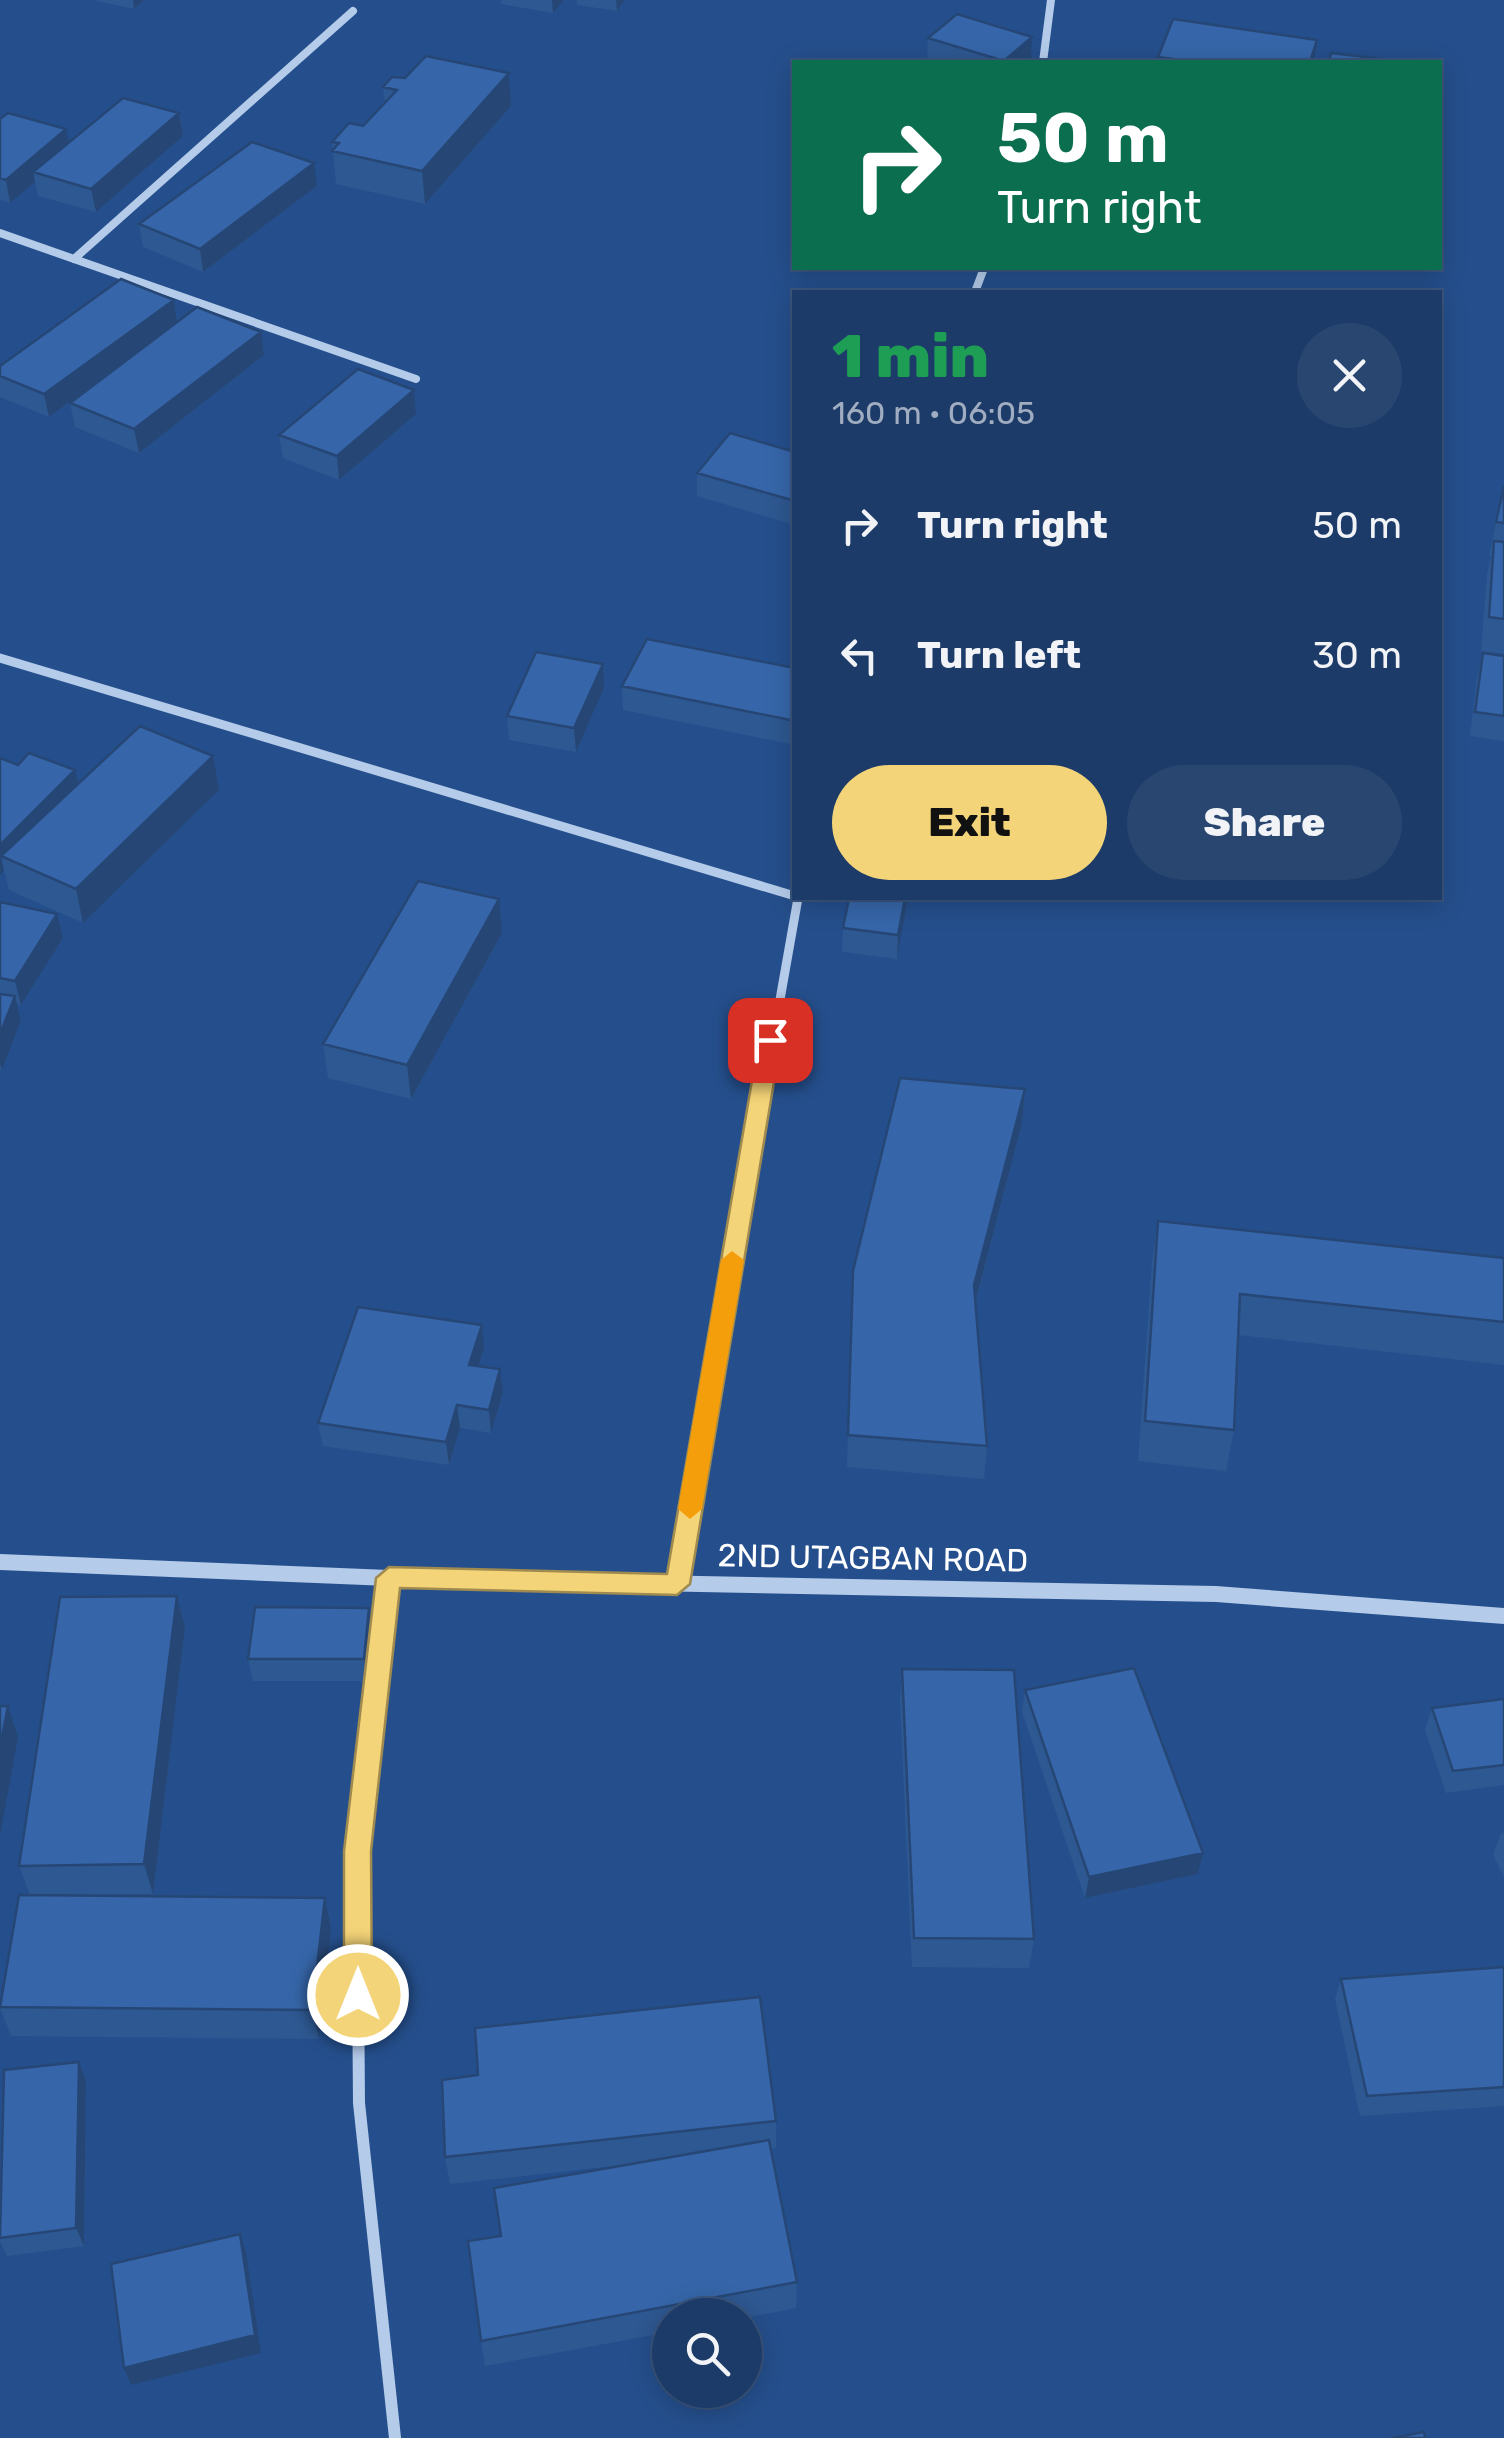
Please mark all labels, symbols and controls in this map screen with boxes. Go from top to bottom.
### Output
text: 50 m [997,97,1169,180]
icon: right [832,100,962,230]
text: Turn right [997,181,1201,234]
text: 1 min [832,321,989,392]
button: close [1297,323,1402,428]
text: 160 m · 06:05 [832,394,1035,432]
icon: right [832,498,887,553]
text: Turn right [917,502,1108,548]
text: 50 m [1312,502,1402,548]
icon: left [832,628,887,683]
text: Turn left [917,632,1081,678]
text: 30 m [1312,632,1402,678]
button: Exit [832,765,1107,880]
button: Share [1127,765,1402,880]
pin [728,998,813,1083]
icon: arrive [743,1013,798,1068]
street label: 2ND UTAGBAN ROAD [717,1536,1029,1580]
position arrow [306,1943,410,2047]
map controls [652,2298,762,2408]
button: search [652,2298,762,2408]

